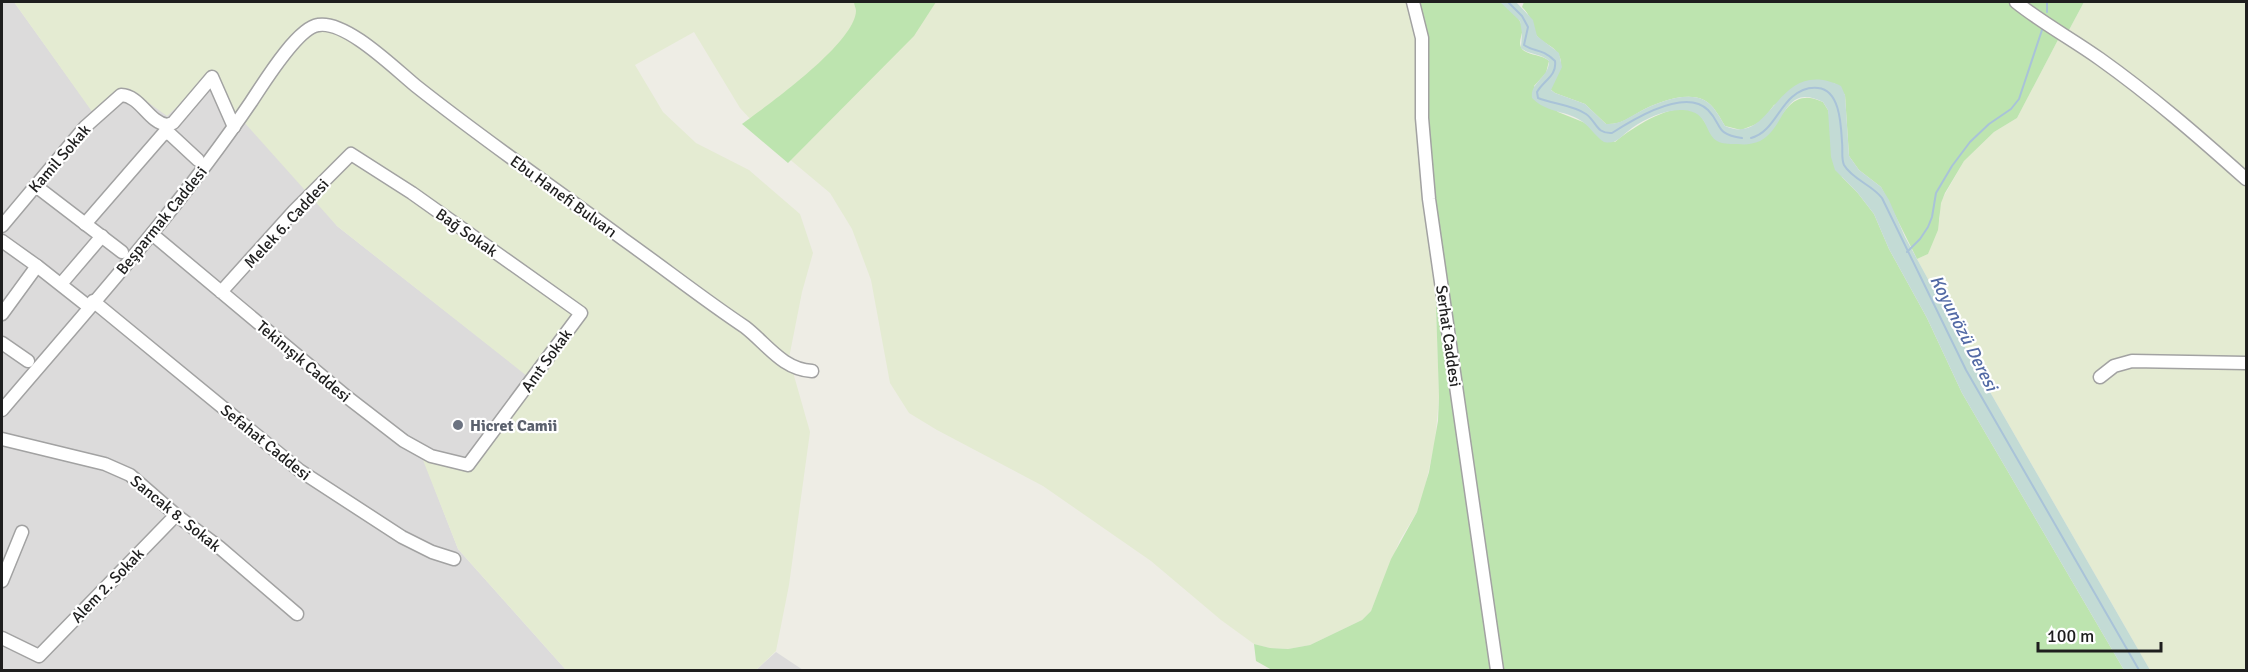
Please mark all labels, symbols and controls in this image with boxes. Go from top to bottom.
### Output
street label: Kamil Sokak [25,120,95,197]
street label: Ebu Hanefi Bulvarı [506,151,621,242]
street label: Beşparmak Caddesi [112,162,212,279]
street label: Melek 6. Caddesi [240,175,333,273]
street label: Bağ Sokak [432,204,501,261]
water label: Koyunözü Deresi [1925,271,2004,397]
street label: Serhat Caddesi [1431,284,1465,388]
street label: Tekinışık Caddesi [252,317,354,407]
street label: Anıt Sokak [517,325,576,396]
street label: Sefahat Caddesi [216,400,314,485]
place label: Hicret Camii [470,416,557,436]
marker: Hicret Camii [451,418,465,432]
street label: Sancak 8. Sokak [126,471,225,556]
street label: Alem 2. Sokak [67,544,148,627]
scale bar [2038,615,2161,653]
text: 100 m [2047,625,2094,647]

